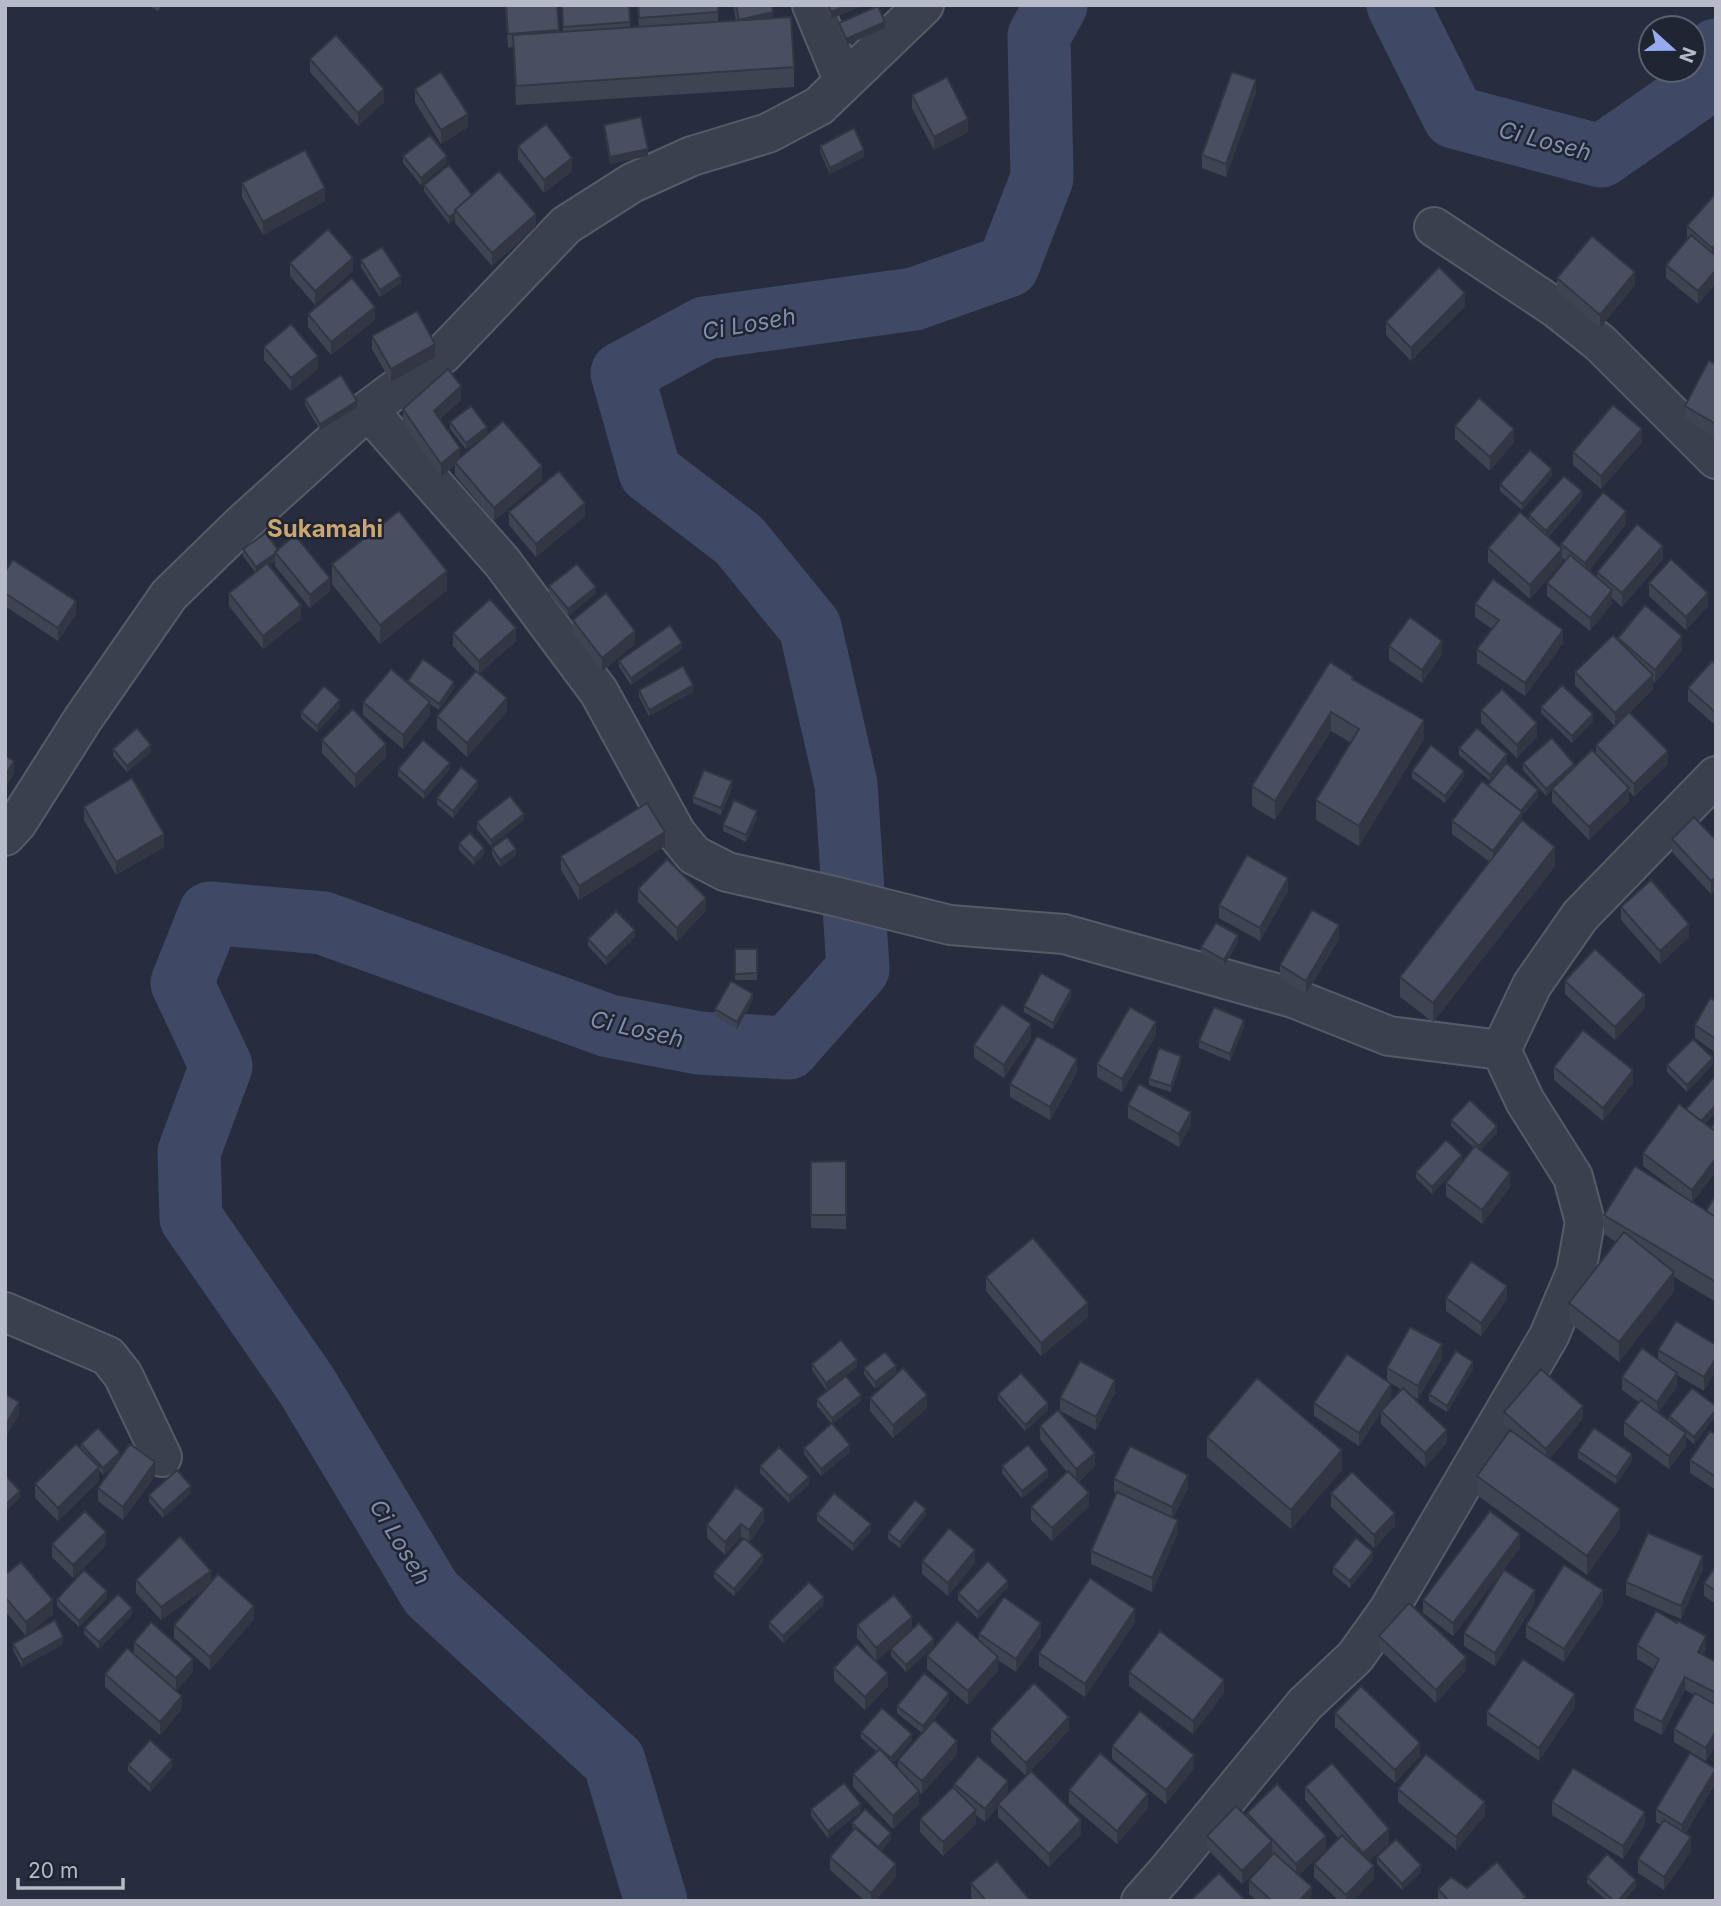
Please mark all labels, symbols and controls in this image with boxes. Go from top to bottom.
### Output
north arrow [1637,14,1707,84]
text: N [1674,44,1701,66]
water label: Ci Loseh [1496,115,1594,167]
water label: Ci Loseh [700,302,798,346]
district label: Sukamahi [267,514,383,543]
water label: Ci Loseh [588,1005,686,1053]
water label: Ci Loseh [364,1494,436,1590]
scale bar [18,1846,122,1890]
text: 20 m [28,1858,78,1883]

